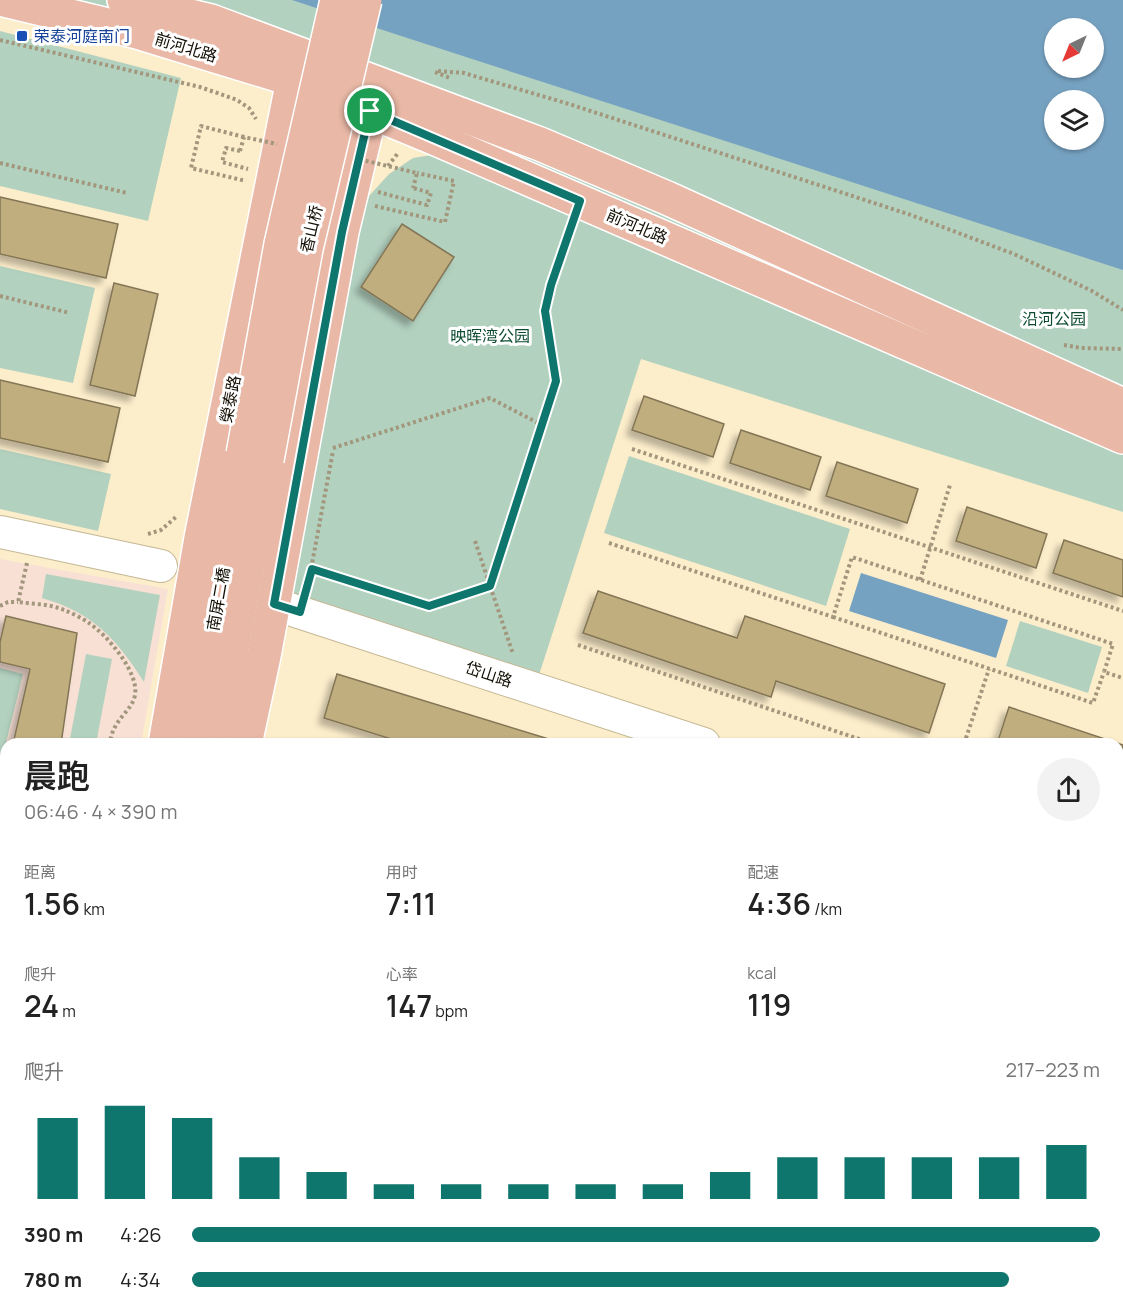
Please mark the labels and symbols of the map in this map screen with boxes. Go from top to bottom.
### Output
north arrow [1044,18,1104,78]
place label: 荣泰河庭南门 [34,25,130,47]
street label: 前河北路 [152,27,220,67]
marker: 荣泰河庭南门 [15,29,29,43]
pin [344,85,395,136]
street label: 香山桥 [295,203,327,255]
street label: 前河北路 [603,203,671,249]
park label: 沿河公园 [1022,308,1086,330]
park label: 映晖湾公园 [450,325,530,347]
street label: 榮泰路 [215,373,245,425]
street label: 南屏二橋 [202,566,234,632]
street label: 岱山路 [463,656,515,692]

